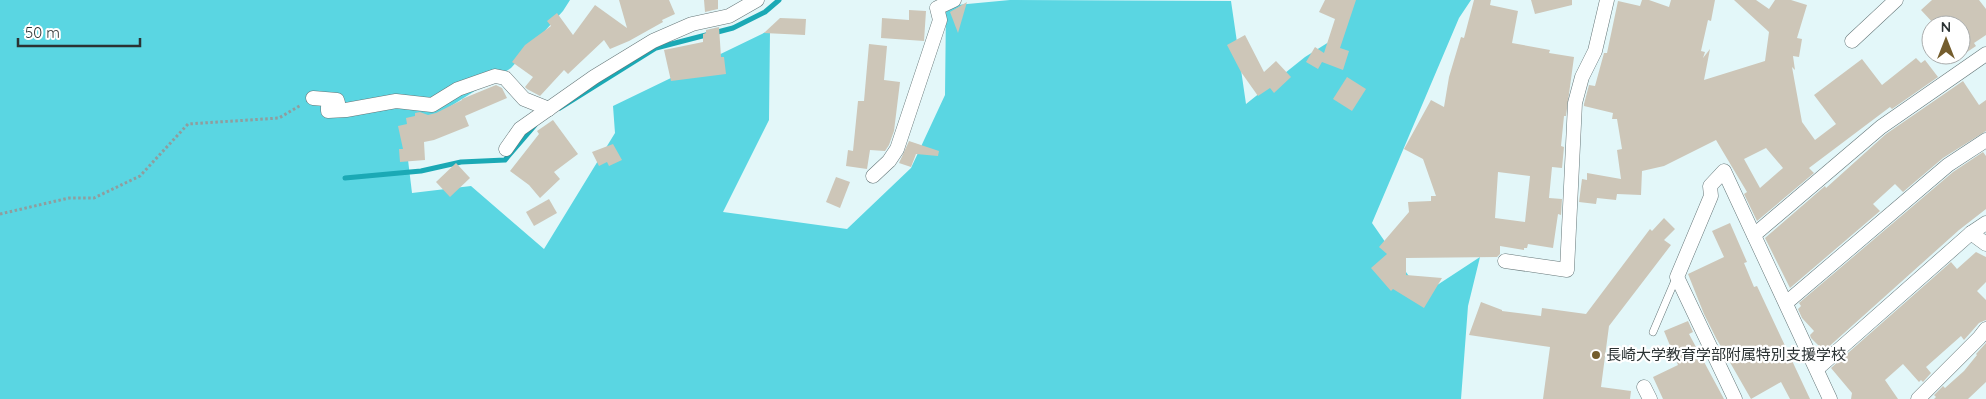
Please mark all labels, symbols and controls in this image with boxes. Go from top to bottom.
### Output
scale bar [18,15,140,47]
north arrow [1921,15,1971,65]
text: N [1941,18,1951,36]
text: 50 m [25,23,60,42]
place label: 長崎大学教育学部附属特別支援学校 [1606,345,1846,364]
marker: 長崎大学教育学部附属特別支援学校 [1590,349,1602,361]

